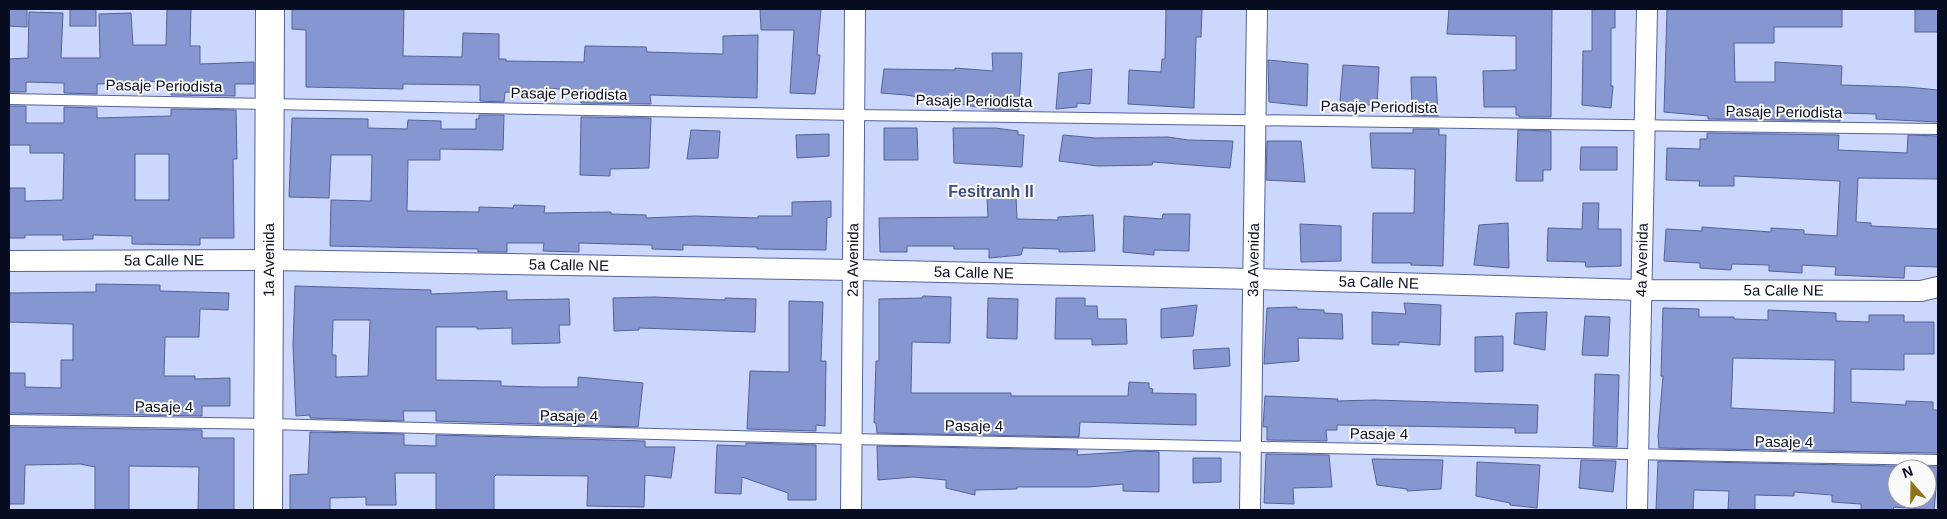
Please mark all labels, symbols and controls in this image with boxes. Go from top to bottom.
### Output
street label: Pasaje Periodista [106,76,223,95]
street label: Pasaje Periodista [511,84,628,103]
street label: Pasaje Periodista [916,91,1033,110]
street label: Pasaje Periodista [1321,97,1438,116]
street label: Pasaje Periodista [1726,102,1843,121]
district label: Fesitranh II [948,183,1034,200]
street label: 1a Avenida [260,222,277,297]
street label: 2a Avenida [844,222,861,297]
street label: 3a Avenida [1244,222,1262,297]
street label: 4a Avenida [1632,222,1651,297]
street label: 5a Calle NE [124,251,204,269]
street label: 5a Calle NE [529,255,609,274]
street label: 5a Calle NE [934,263,1014,282]
street label: 5a Calle NE [1338,272,1419,292]
street label: 5a Calle NE [1744,281,1824,299]
street label: Pasaje 4 [135,397,193,416]
street label: Pasaje 4 [540,406,598,425]
street label: Pasaje 4 [945,416,1003,435]
street label: Pasaje 4 [1350,424,1408,443]
street label: Pasaje 4 [1755,432,1813,451]
north arrow [1887,459,1937,509]
text: N [1900,463,1915,481]

